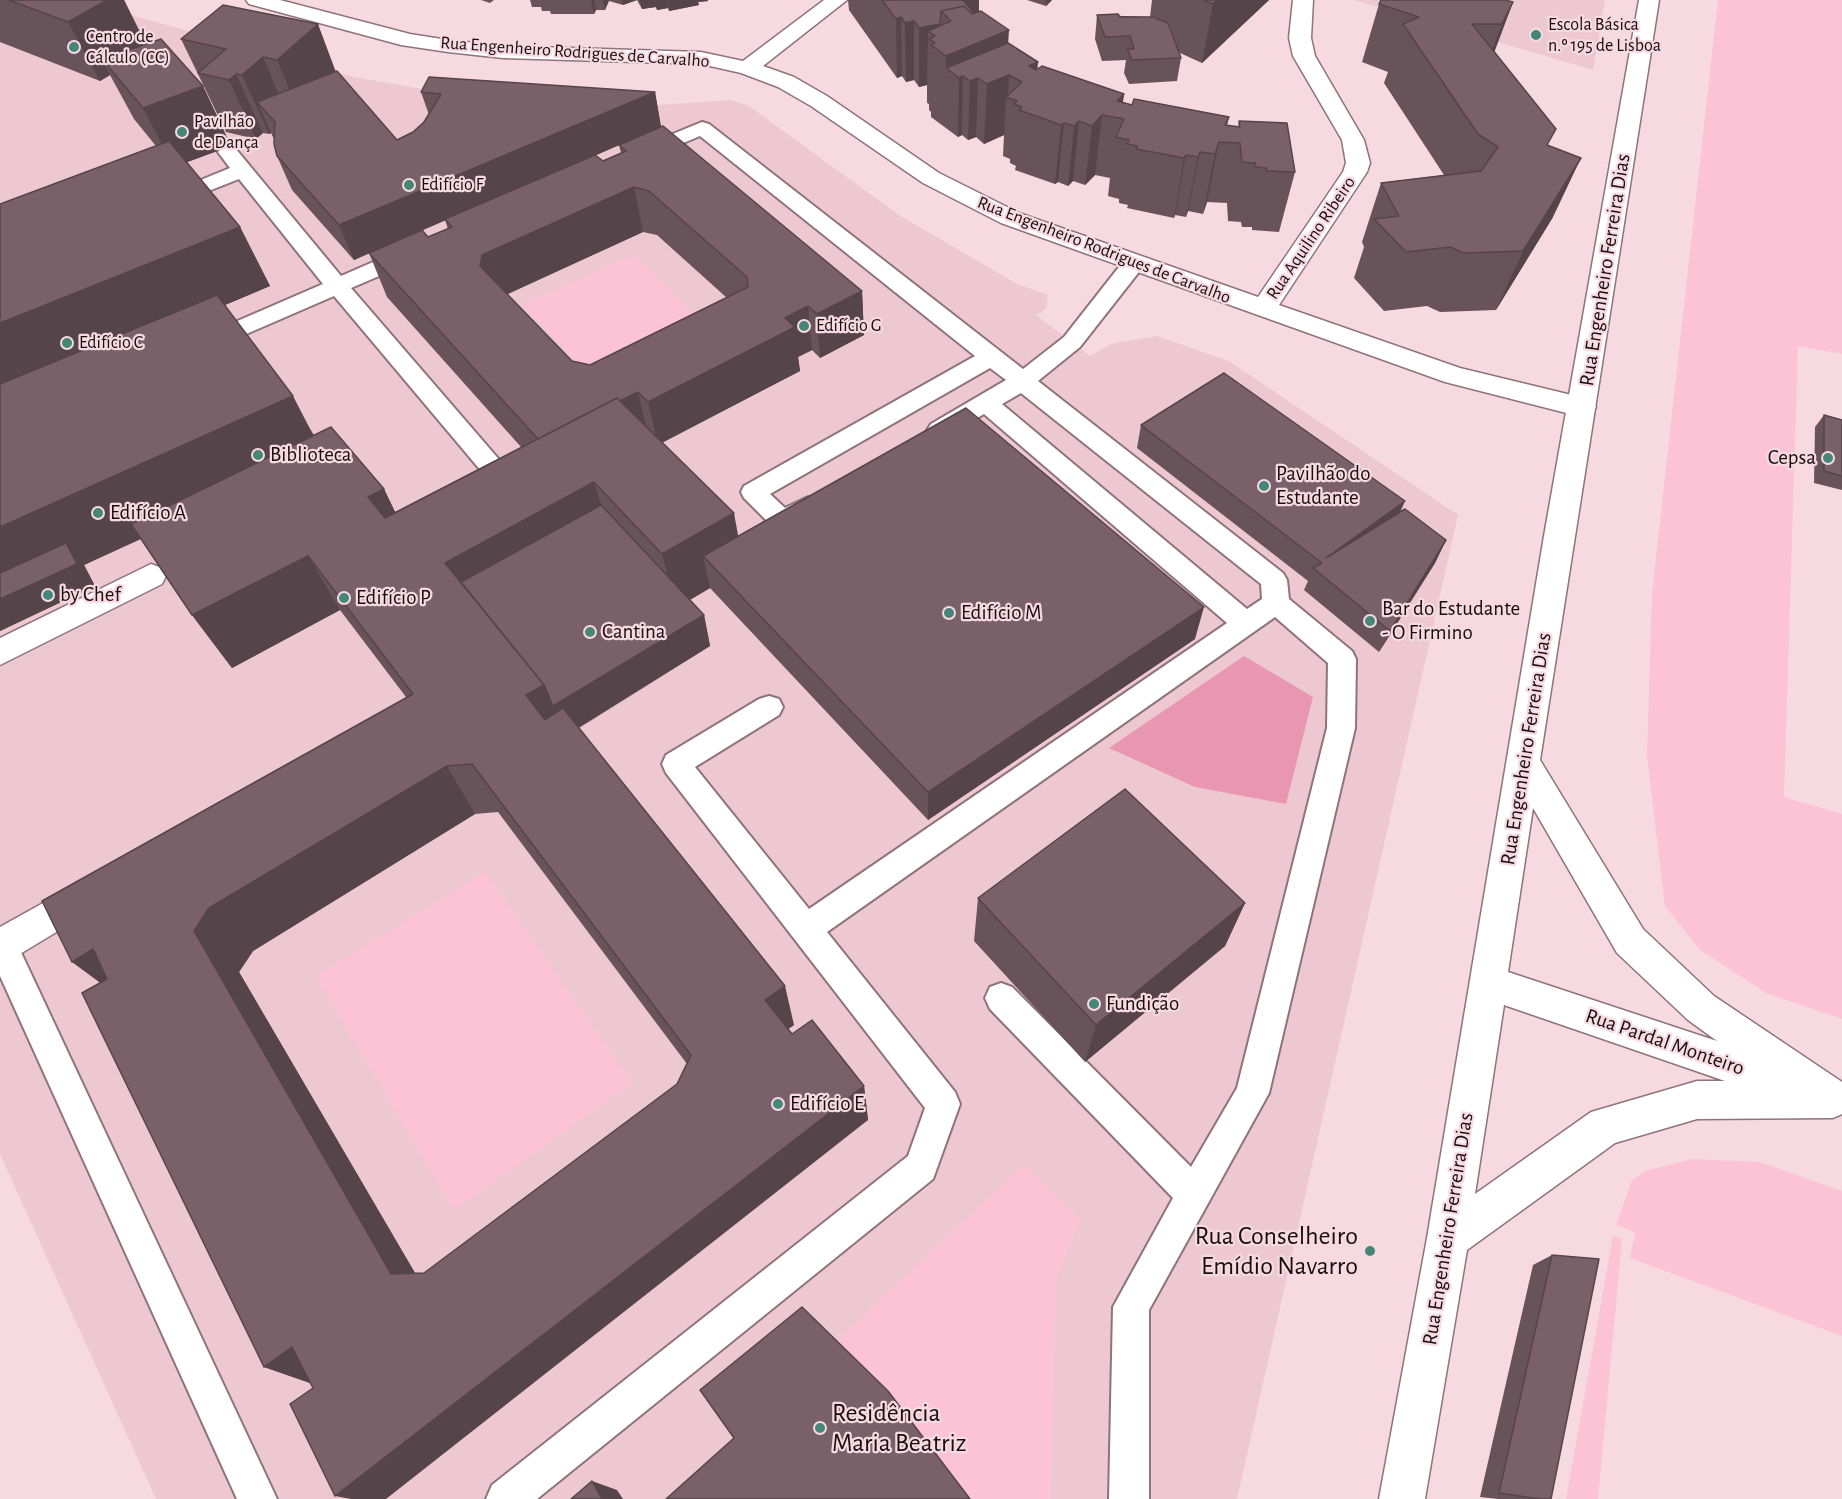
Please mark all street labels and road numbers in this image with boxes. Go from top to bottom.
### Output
street label: Rua Engenheiro Rodrigues de Carvalho [440,32,710,72]
street label: Rua Engenheiro Ferreira Dias [1574,152,1636,388]
street label: Rua Aquilino Ribeiro [1262,172,1360,304]
street label: Rua Engenheiro Rodrigues de Carvalho [974,192,1234,308]
street label: Rua Engenheiro Ferreira Dias [1495,631,1557,867]
street label: Rua Pardal Monteiro [1582,1003,1748,1081]
street label: Rua Engenheiro Ferreira Dias [1417,1111,1479,1347]

